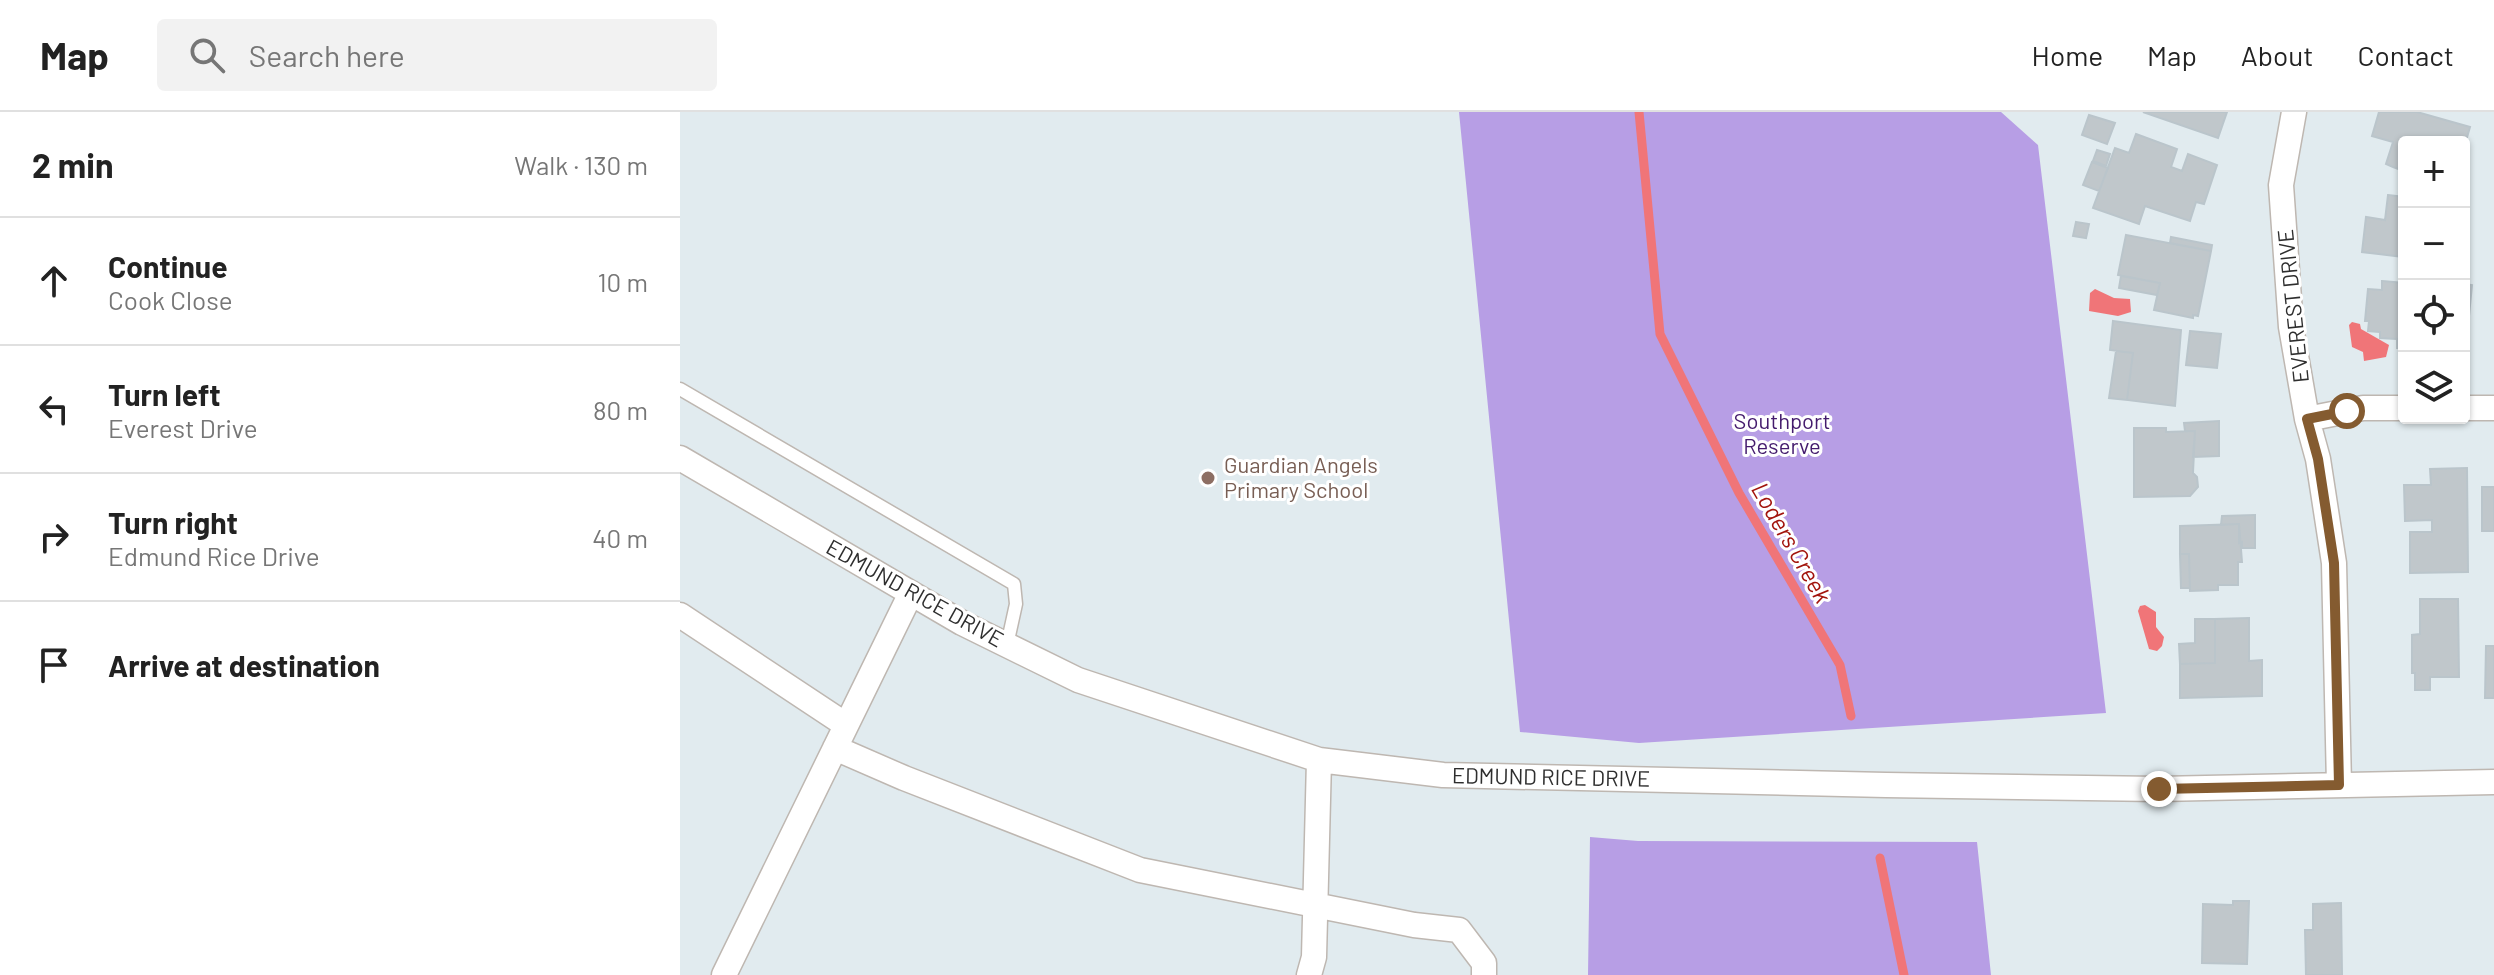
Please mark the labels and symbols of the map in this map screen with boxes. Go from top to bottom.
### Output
street label: EVEREST DRIVE [2271,228,2313,384]
route start [2329,393,2365,429]
park label: Southport Reserve [1734,407,1830,458]
place label: Guardian Angels Primary School [1224,451,1378,502]
marker: Guardian Angels Primary School [1199,469,1217,487]
water label: Loders Creek [1746,477,1839,608]
street label: EDMUND RICE DRIVE [822,533,1009,652]
street label: EDMUND RICE DRIVE [1452,761,1650,791]
route end [2141,771,2177,807]

